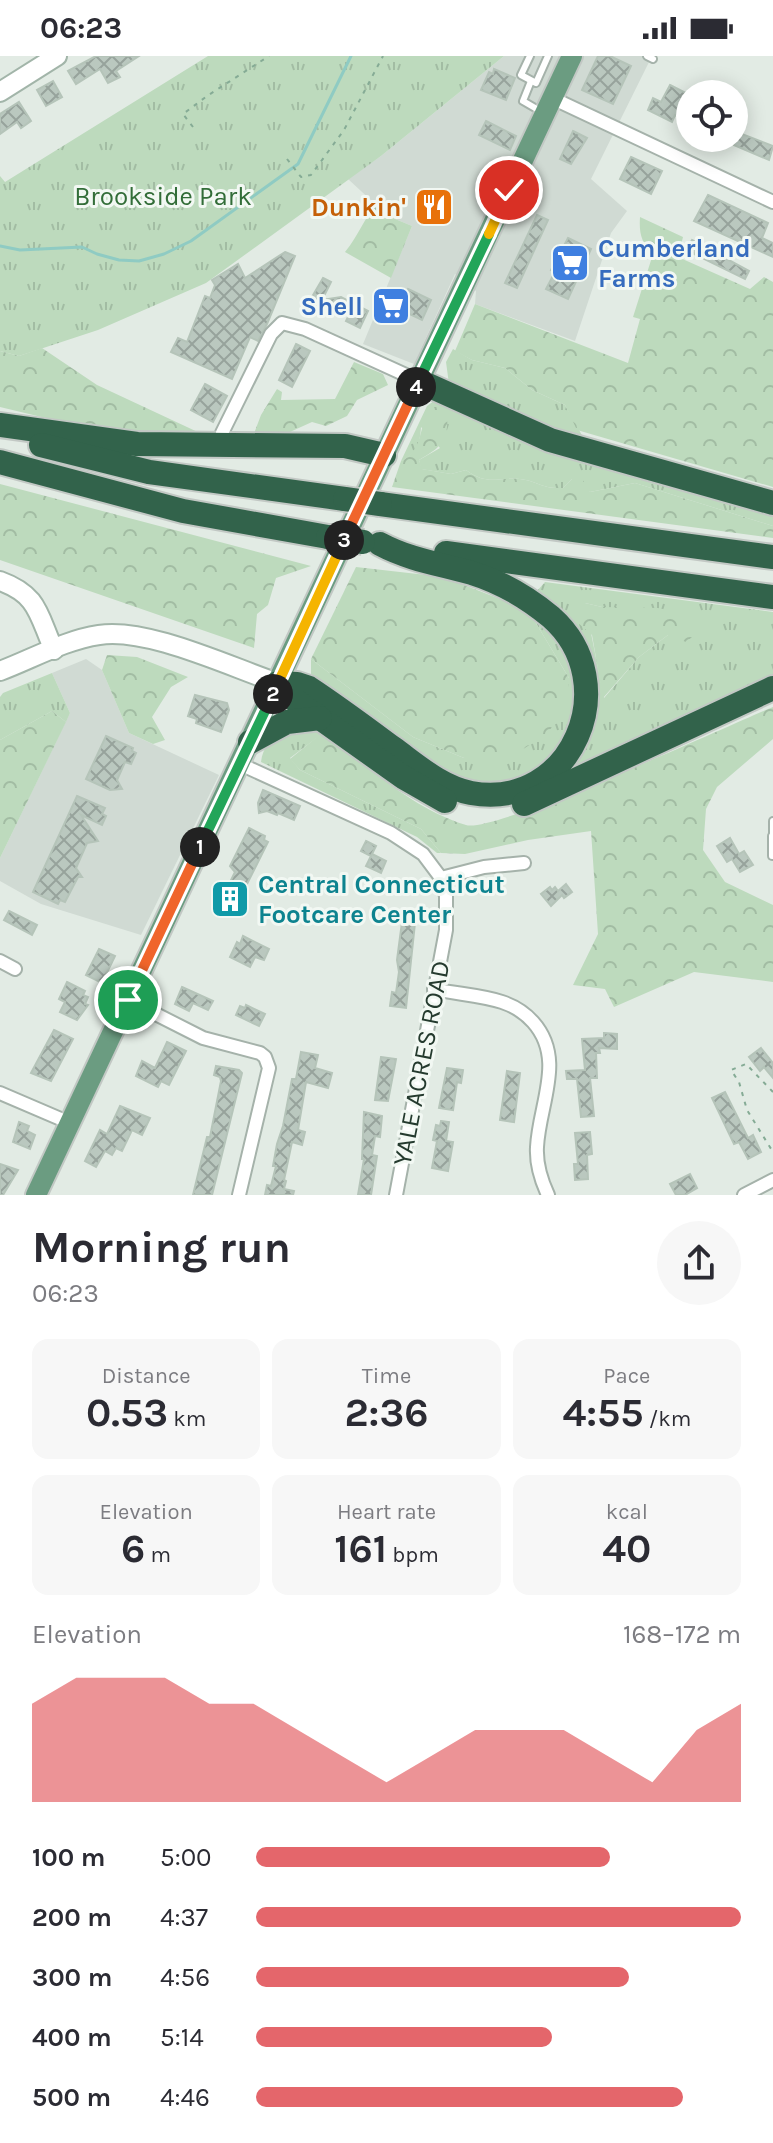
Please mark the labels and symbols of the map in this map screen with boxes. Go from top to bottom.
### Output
pin [475,156,543,224]
park label: Brookside Park [74,181,252,212]
restaurant icon: Dunkin' [413,186,455,228]
place label: Dunkin' [311,192,406,223]
place label: Cumberland Farms [598,233,751,294]
supermarket icon: Cumberland Farms [549,242,591,284]
supermarket icon: Shell [370,285,412,327]
place label: Shell [301,291,363,322]
pin: 4 [396,367,436,407]
pin: 3 [324,520,364,560]
pin: 2 [253,674,293,714]
pin: 1 [180,827,220,867]
place label: Central Connecticut Footcare Center [258,869,505,930]
building icon: Central Connecticut Footcare Center [209,878,251,920]
street label: YALE ACRES ROAD [386,958,457,1168]
pin [94,966,162,1034]

